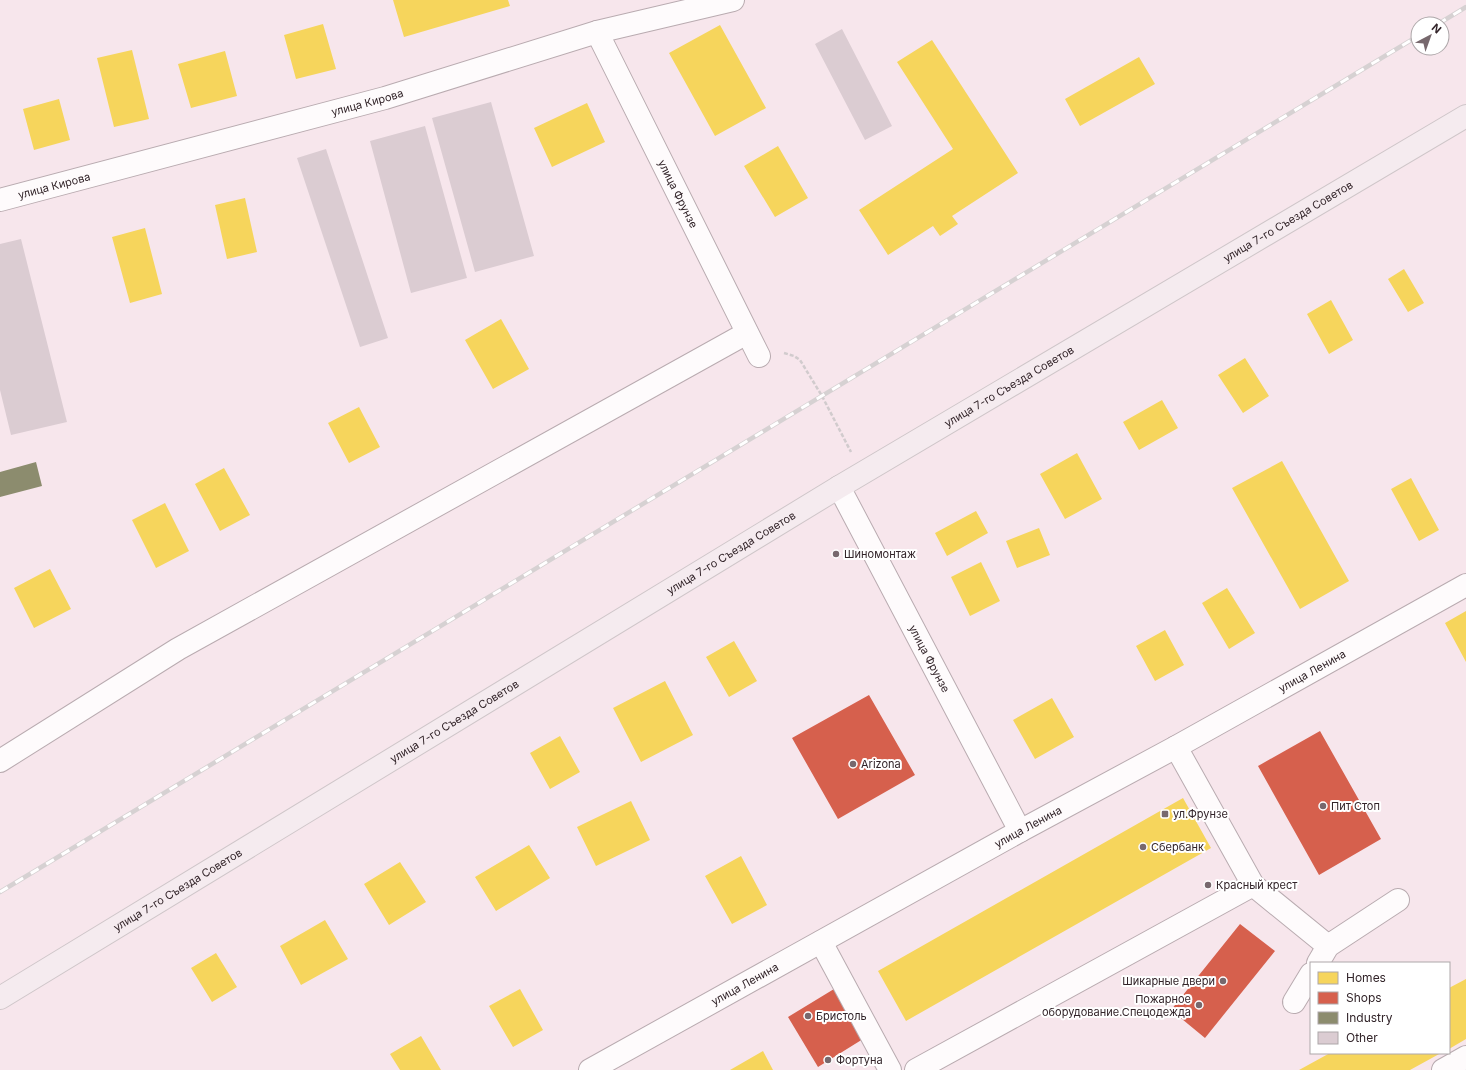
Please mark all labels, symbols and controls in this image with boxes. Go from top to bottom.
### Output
north arrow [1410,16,1450,56]
text: N [1429,20,1444,36]
street label: улица Кирова [330,86,405,119]
street label: улица Фрунзе [655,157,701,230]
street label: улица Кирова [17,169,92,202]
street label: улица 7-го Съезда Советов [1221,178,1355,265]
street label: улица 7-го Съезда Советов [942,343,1076,430]
street label: улица 7-го Съезда Советов [664,508,798,597]
place label: Шиномонтаж [844,547,916,561]
marker: Шиномонтаж [831,549,841,559]
street label: улица Фрунзе [906,622,953,695]
street label: улица Ленина [1276,647,1348,695]
street label: улица 7-го Съезда Советов [387,677,521,766]
place label: Arizona [861,757,901,771]
marker: Arizona [848,759,858,769]
place label: Пит Стоп [1331,799,1380,813]
marker: Пит Стоп [1318,801,1328,811]
street label: улица Ленина [992,803,1064,851]
place label: ул.Фрунзе [1173,807,1228,821]
marker: ул.Фрунзе [1160,809,1170,819]
place label: Сбербанк [1151,840,1204,854]
marker: Сбербанк [1138,842,1148,852]
street label: улица 7-го Съезда Советов [111,845,245,934]
place label: Красный крест [1216,878,1298,892]
marker: Красный крест [1203,880,1213,890]
street label: улица Ленина [709,960,781,1008]
legend [1310,962,1450,1054]
text: Homes [1346,970,1386,985]
place label: Шикарные двери [1122,974,1215,988]
marker: Шикарные двери [1218,976,1228,986]
text: Shops [1346,990,1382,1005]
place label: Пожарное оборудование.Спецодежда [1042,992,1191,1019]
marker: Пожарное оборудование.Спецодежда [1194,1000,1204,1010]
place label: Бристоль [816,1009,867,1023]
text: Industry [1346,1010,1393,1025]
marker: Бристоль [803,1011,813,1021]
text: Other [1346,1030,1378,1045]
place label: Фортуна [836,1053,883,1067]
marker: Фортуна [823,1055,833,1065]

